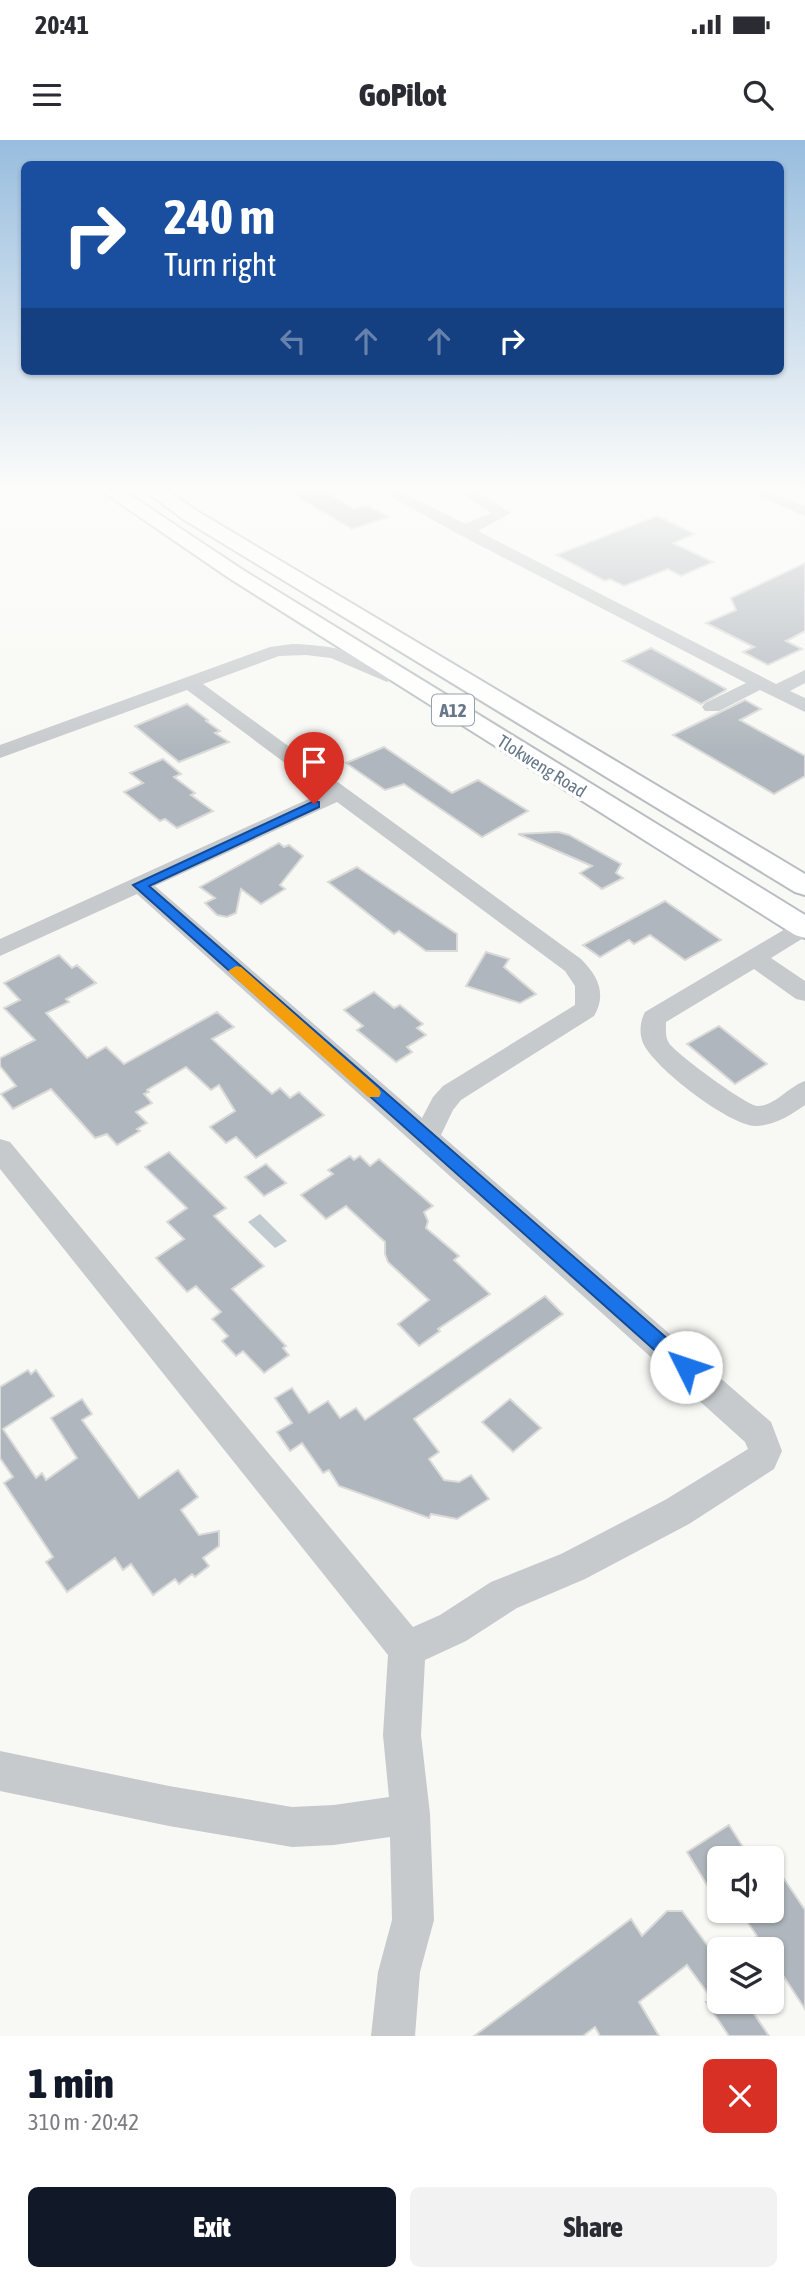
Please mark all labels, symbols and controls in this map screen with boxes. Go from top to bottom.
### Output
text: 20:41 [35,10,89,40]
icon: menu [28,76,66,114]
text: GoPilot [359,76,446,113]
icon: search [739,76,777,114]
text: 240 m [164,188,275,244]
icon: right [49,189,140,280]
text: Turn right [164,246,277,283]
icon: left [274,322,312,360]
icon: ahead [347,322,385,360]
icon: ahead [420,322,458,360]
icon: right [493,322,531,360]
road number: A12 [432,694,474,726]
street label: Tlokweng Road [494,730,590,802]
pin [284,732,344,804]
icon: arrive [295,743,333,781]
position arrow [649,1330,723,1404]
map controls [707,1846,784,2014]
button: sound [707,1846,784,1923]
button: layers [707,1937,784,2014]
text: 1 min [28,2059,114,2107]
button: close [703,2059,777,2133]
text: 310 m · 20:42 [28,2109,139,2135]
button: Exit [28,2187,396,2267]
button: Share [410,2187,777,2267]

